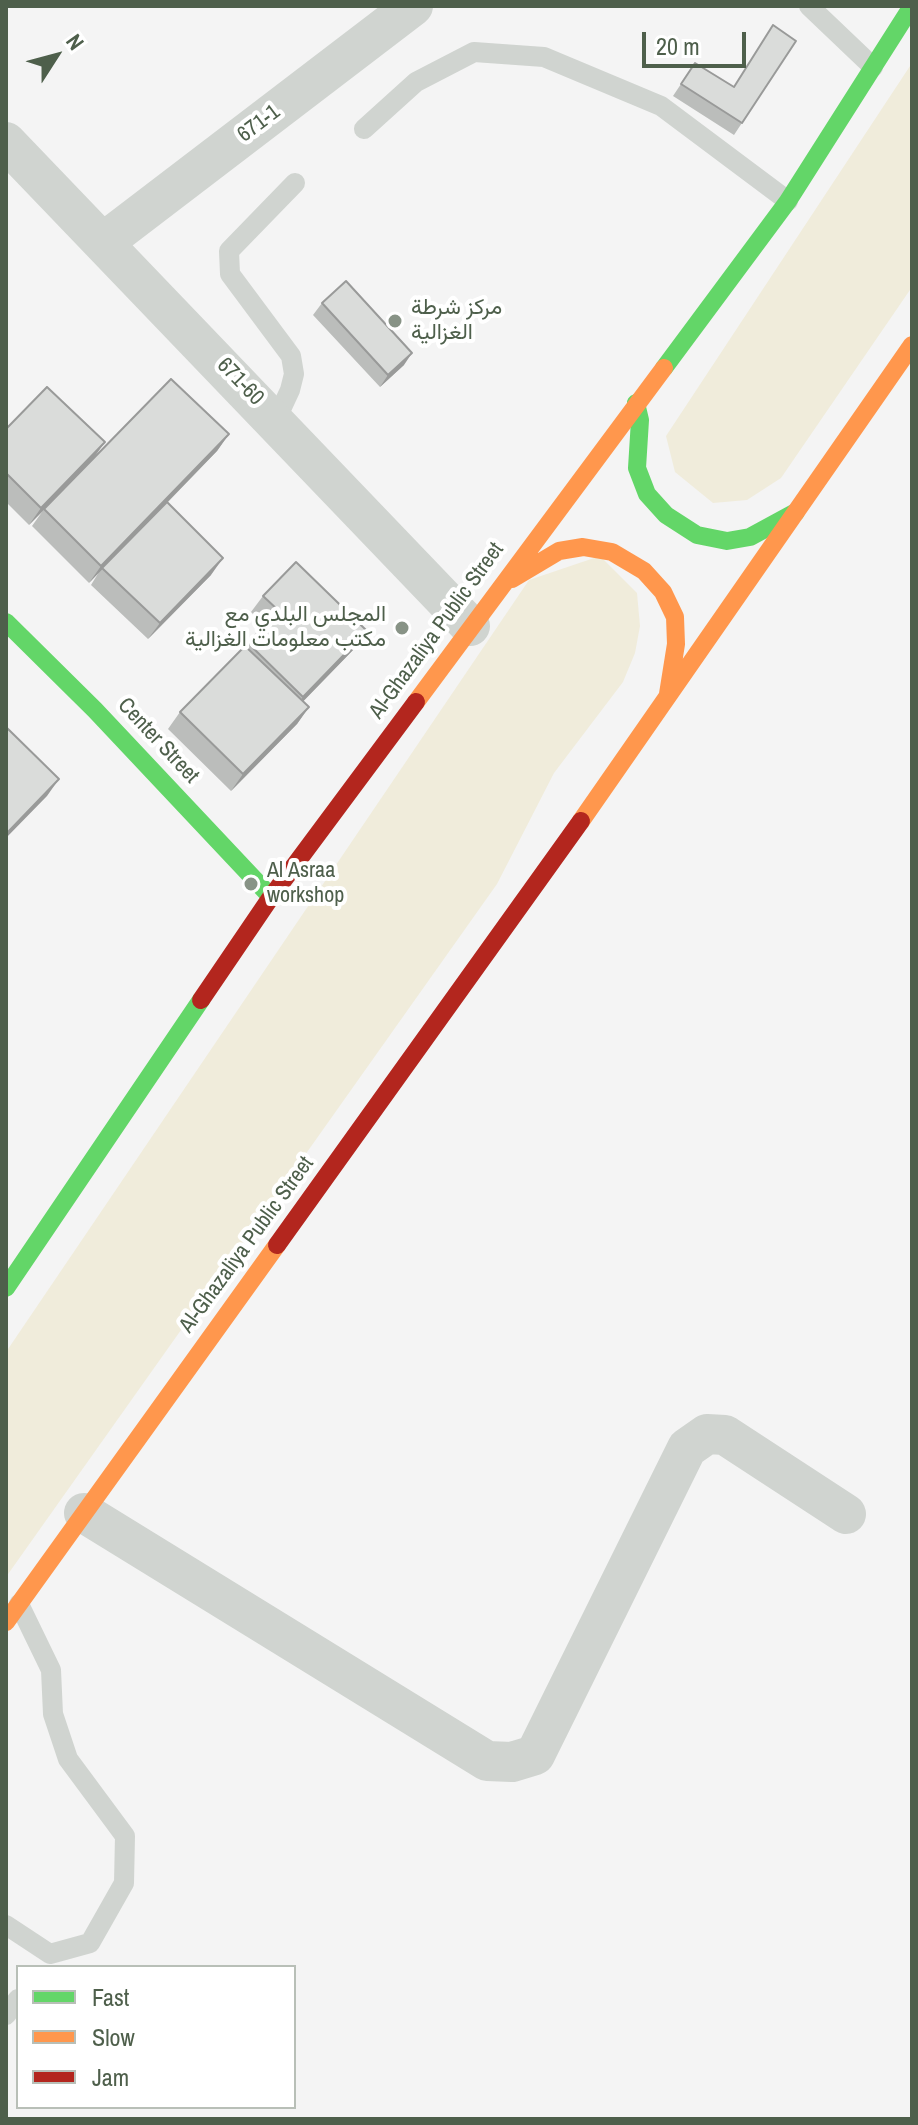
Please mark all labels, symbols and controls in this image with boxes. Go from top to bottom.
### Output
north arrow [16,16,96,96]
scale bar [646,16,750,66]
text: N [59,28,91,56]
text: 20 m [656,30,700,62]
street label: 671-1 [233,100,285,148]
place label: مركز شرطة الغزالية [411,295,502,346]
marker: مركز شرطة الغزالية [386,312,404,330]
street label: 671-60 [211,353,269,411]
street label: Al-Ghazaliya Public Street [364,538,510,724]
place label: المجلس البلدي مع مكتب معلومات الغزالية [185,602,386,654]
marker: المجلس البلدي مع مكتب معلومات الغزالية [393,619,411,637]
street label: Center Street [112,693,204,789]
place label: Al Asraa workshop [267,858,344,910]
marker: Al Asraa workshop [242,875,260,893]
street label: Al-Ghazaliya Public Street [174,1152,320,1338]
legend [16,1965,296,2109]
text: Fast [92,1981,129,2013]
text: Slow [92,2021,135,2053]
text: Jam [92,2061,129,2093]

